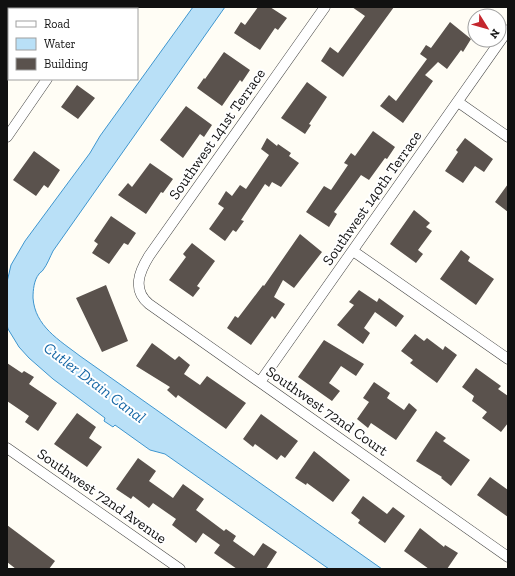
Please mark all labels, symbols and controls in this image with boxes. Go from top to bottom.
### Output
legend [8,8,138,80]
north arrow [467,8,507,48]
text: Road [44,17,70,31]
text: N [486,26,502,41]
text: Water [44,37,76,51]
text: Building [44,57,88,71]
street label: Southwest 141st Terrace [165,65,269,203]
street label: Southwest 140th Terrace [319,127,425,269]
water label: Cutler Drain Canal [40,338,149,427]
street label: Southwest 72nd Court [263,362,392,460]
street label: Southwest 72nd Avenue [34,445,170,547]

